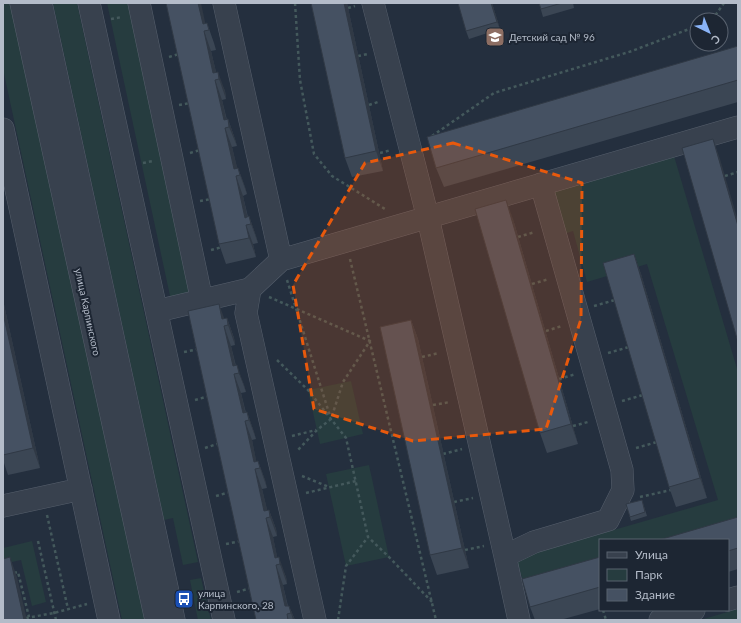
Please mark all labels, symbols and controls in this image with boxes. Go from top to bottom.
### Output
north arrow [689,12,729,52]
school or university icon: Детский сад № 96 [484,26,506,48]
place label: Детский сад № 96 [509,31,595,43]
text: С [709,32,723,47]
street label: улица Карпинского [73,267,103,357]
legend [599,539,729,611]
text: Улица [635,547,668,562]
text: Парк [635,567,663,582]
place label: улица Карпинского, 28 [198,587,274,611]
text: Здание [635,587,675,602]
bus stop icon: улица Карпинского, 28 [173,588,195,610]

